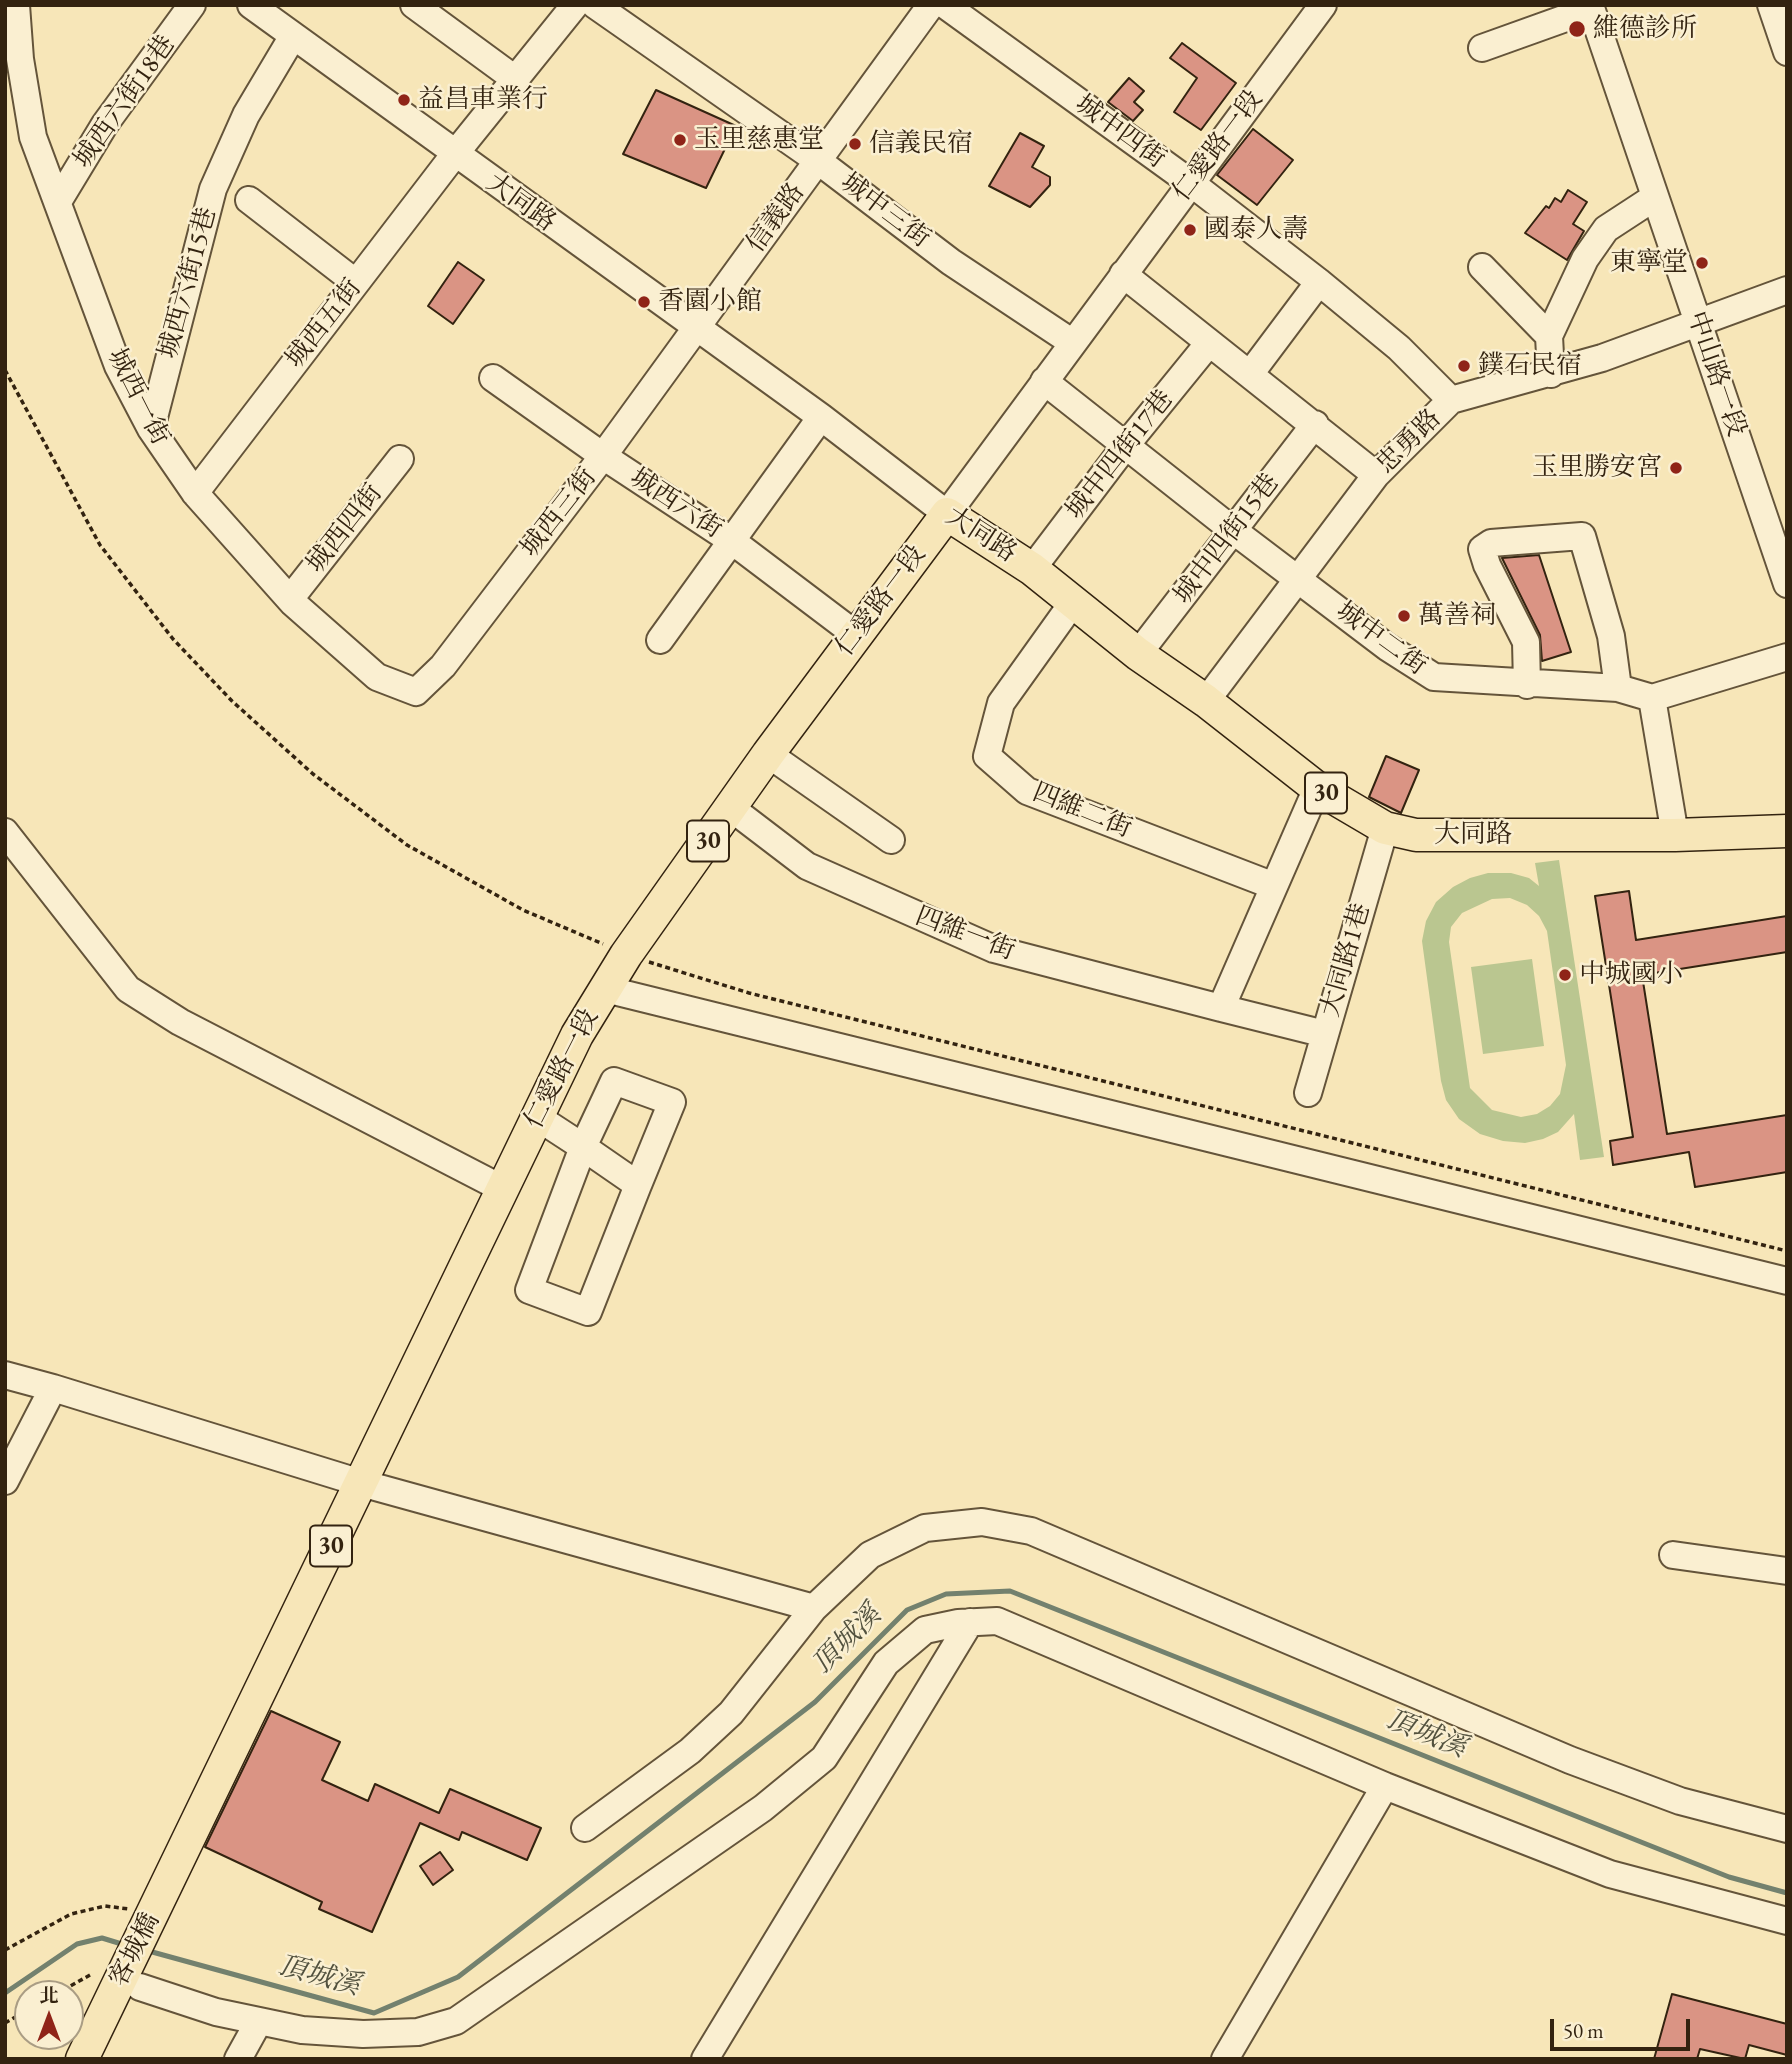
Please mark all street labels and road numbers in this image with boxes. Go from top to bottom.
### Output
street label: 城西六街18巷 [68,30,182,174]
street label: 仁愛路一段 [1166,85,1270,207]
street label: 城中四街 [1069,89,1171,175]
street label: 大同路 [480,167,562,239]
street label: 城中三街 [834,167,936,255]
street label: 信義路 [740,177,812,259]
street label: 城西六街15巷 [153,204,223,362]
street label: 城西五街 [280,273,368,375]
street label: 中山路一段 [1680,307,1752,441]
street label: 城西一街 [100,344,176,450]
street label: 城中四街17巷 [1060,384,1180,526]
street label: 忠勇路 [1370,403,1448,481]
street label: 城西三街 [515,462,603,564]
street label: 城西六街 [624,463,728,545]
street label: 城中四街15巷 [1168,468,1286,610]
street label: 城西四街 [301,478,389,580]
street label: 大同路 [940,501,1022,569]
street label: 仁愛路一段 [829,540,933,662]
street label: 城中二街 [1330,596,1432,682]
road number: 30 [1305,772,1347,814]
street label: 四維二街 [1028,777,1136,845]
street label: 大同路 [1434,819,1512,851]
road number: 30 [687,820,729,862]
street label: 大同路1巷 [1315,900,1377,1020]
street label: 四維一街 [911,901,1019,967]
street label: 仁愛路一段 [519,1004,605,1134]
road number: 30 [310,1526,352,1566]
street label: 客城橋 [103,1908,167,1992]

